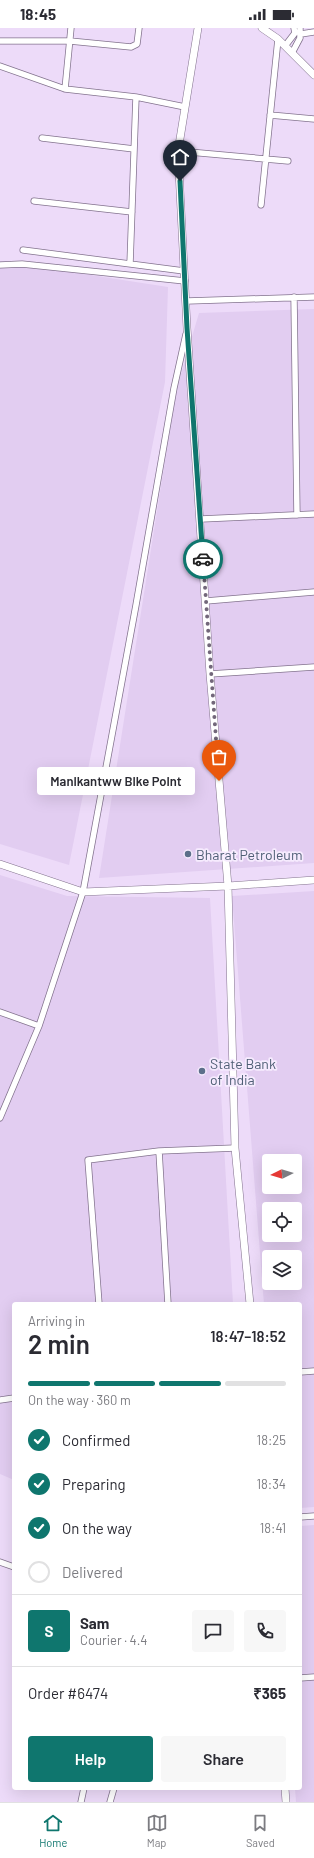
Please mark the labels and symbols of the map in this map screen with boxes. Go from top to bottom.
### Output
pin [163,140,197,181]
courier [183,539,223,579]
pin [202,740,236,781]
callout: Manikantww Bike Point [37,767,195,795]
place label: Bharat Petroleum [196,846,302,863]
marker: Bharat Petroleum [183,849,193,859]
place label: State Bank of India [210,1055,276,1088]
marker: State Bank of India [197,1066,207,1076]
north arrow [262,1154,302,1194]

